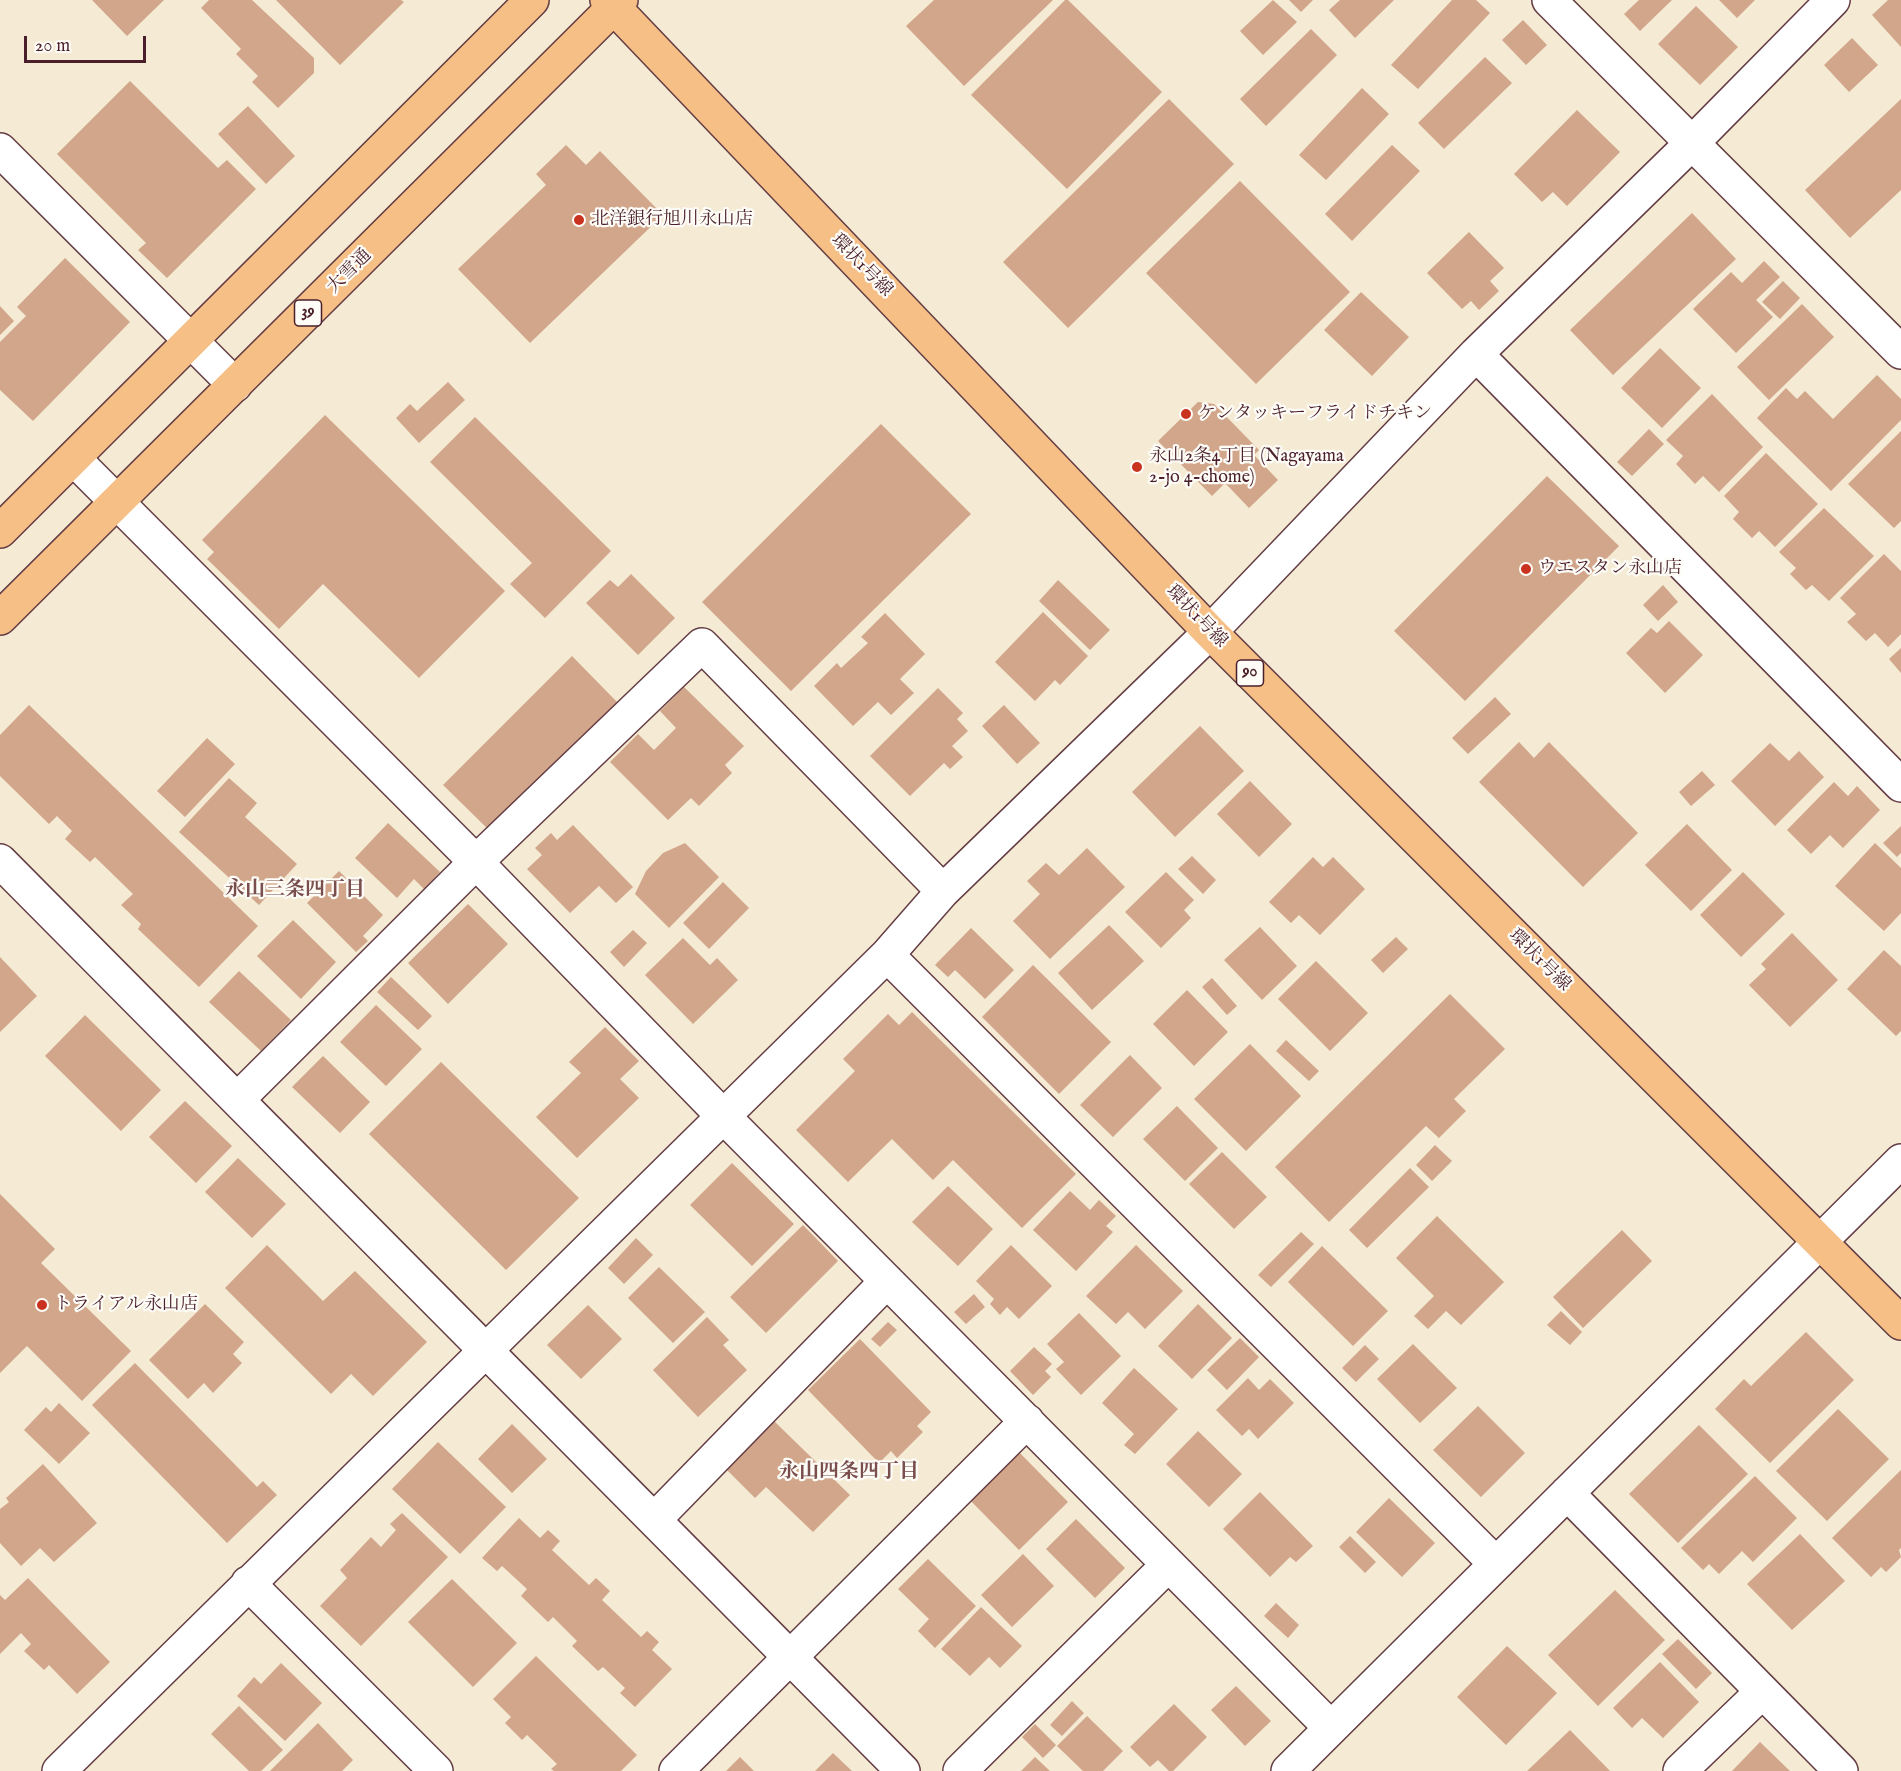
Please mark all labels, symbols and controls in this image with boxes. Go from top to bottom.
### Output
scale bar [27,24,148,62]
text: 20 m [35,35,70,58]
place label: 北洋銀行旭川永山店 [591,209,753,231]
marker: 北洋銀行旭川永山店 [572,213,586,227]
street label: 環状1号線 [826,230,896,302]
street label: 大雪通 [323,245,377,299]
road number: 39 [294,300,322,326]
place label: ケンタッキーフライドチキン [1198,403,1432,425]
marker: ケンタッキーフライドチキン [1179,407,1193,421]
place label: 永山2条4丁目 (Nagayama 2-jo 4-chome) [1149,446,1344,488]
marker: 永山2条4丁目 (Nagayama 2-jo 4-chome) [1130,460,1144,474]
place label: ウエスタン永山店 [1538,558,1682,580]
marker: ウエスタン永山店 [1519,562,1533,576]
street label: 環状1号線 [1161,581,1231,653]
road number: 90 [1236,660,1264,686]
district label: 永山三条四丁目 [225,879,365,903]
street label: 環状1号線 [1504,926,1574,996]
place label: トライアル永山店 [54,1294,198,1316]
marker: トライアル永山店 [35,1298,49,1312]
district label: 永山四条四丁目 [779,1461,919,1485]

